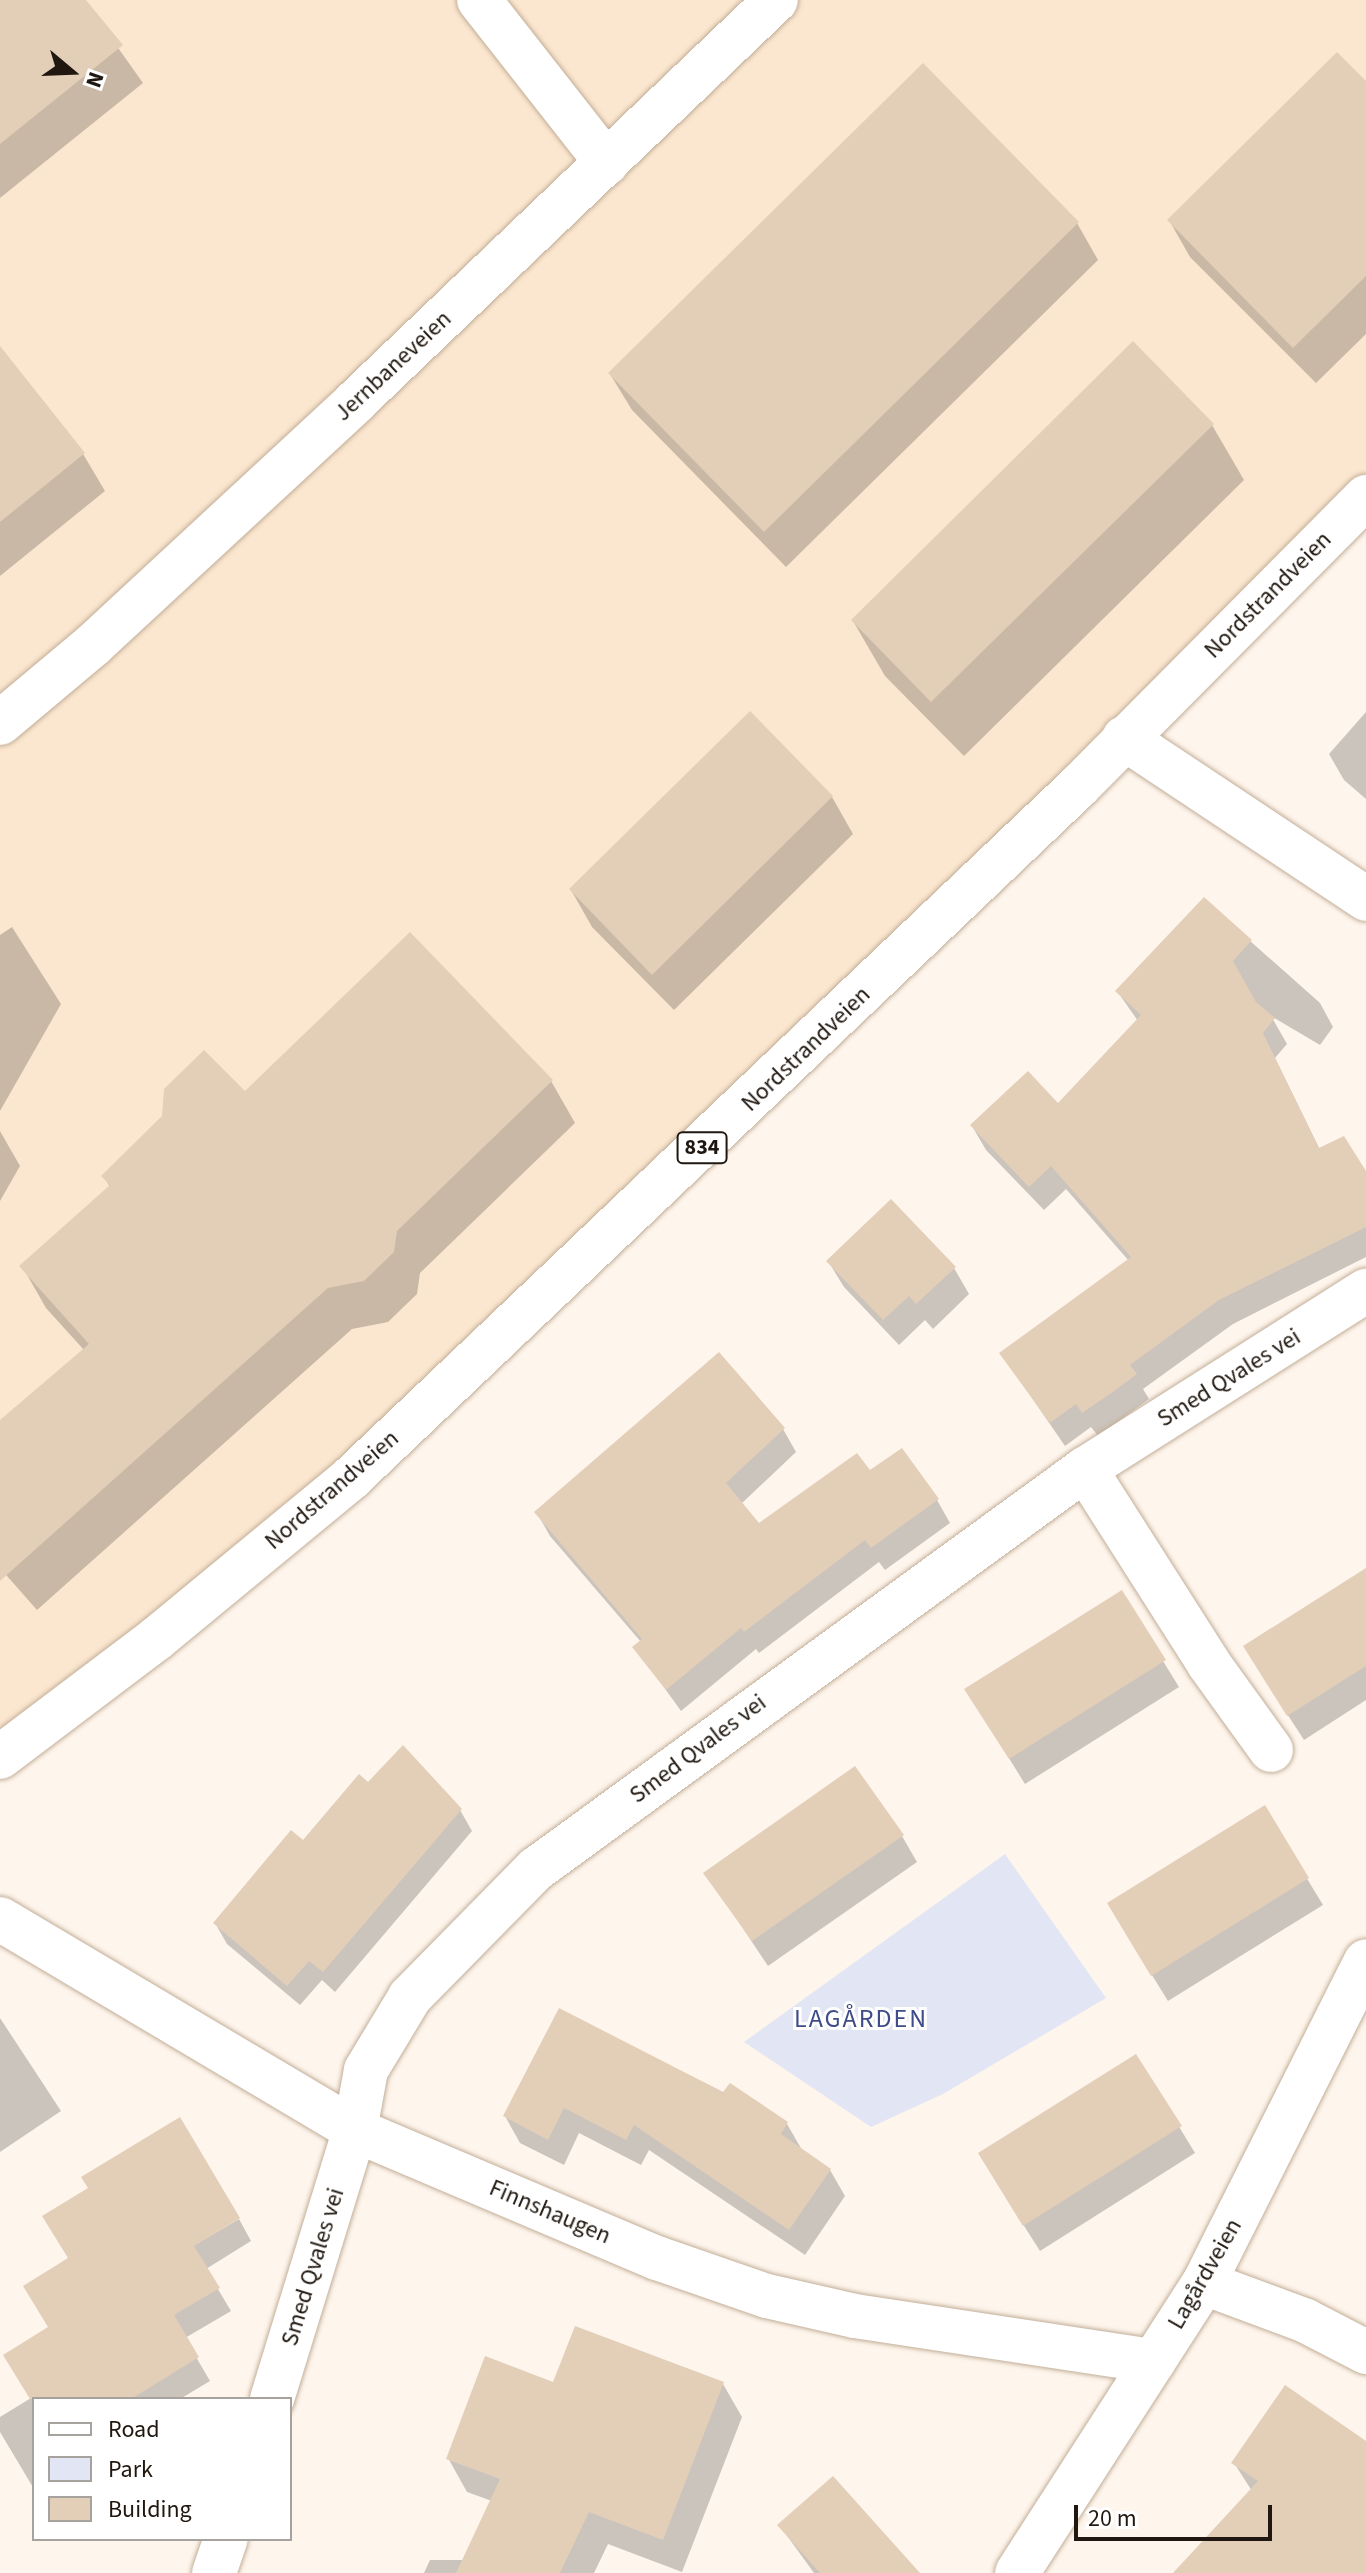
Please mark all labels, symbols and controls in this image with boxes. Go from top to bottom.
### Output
north arrow [32,32,112,112]
text: N [77,68,112,92]
street label: Jernbaneveien [329,305,457,427]
street label: Nordstrandveien [1198,525,1338,665]
street label: Nordstrandveien [736,980,876,1118]
road number: 834 [676,1130,728,1166]
street label: Smed Qvales vei [1152,1323,1306,1433]
street label: Nordstrandveien [259,1424,405,1556]
street label: Smed Qvales vei [624,1688,772,1810]
district label: LAGÅRDEN [794,2003,928,2035]
street label: Finnshaugen [485,2174,615,2250]
street label: Smed Qvales vei [275,2185,351,2349]
street label: Lagårdveien [1162,2214,1248,2334]
legend [32,2397,292,2541]
text: Road [108,2412,160,2447]
text: Park [108,2452,153,2487]
scale bar [1078,2489,1276,2539]
text: Building [108,2492,192,2527]
text: 20 m [1088,2501,1137,2536]

